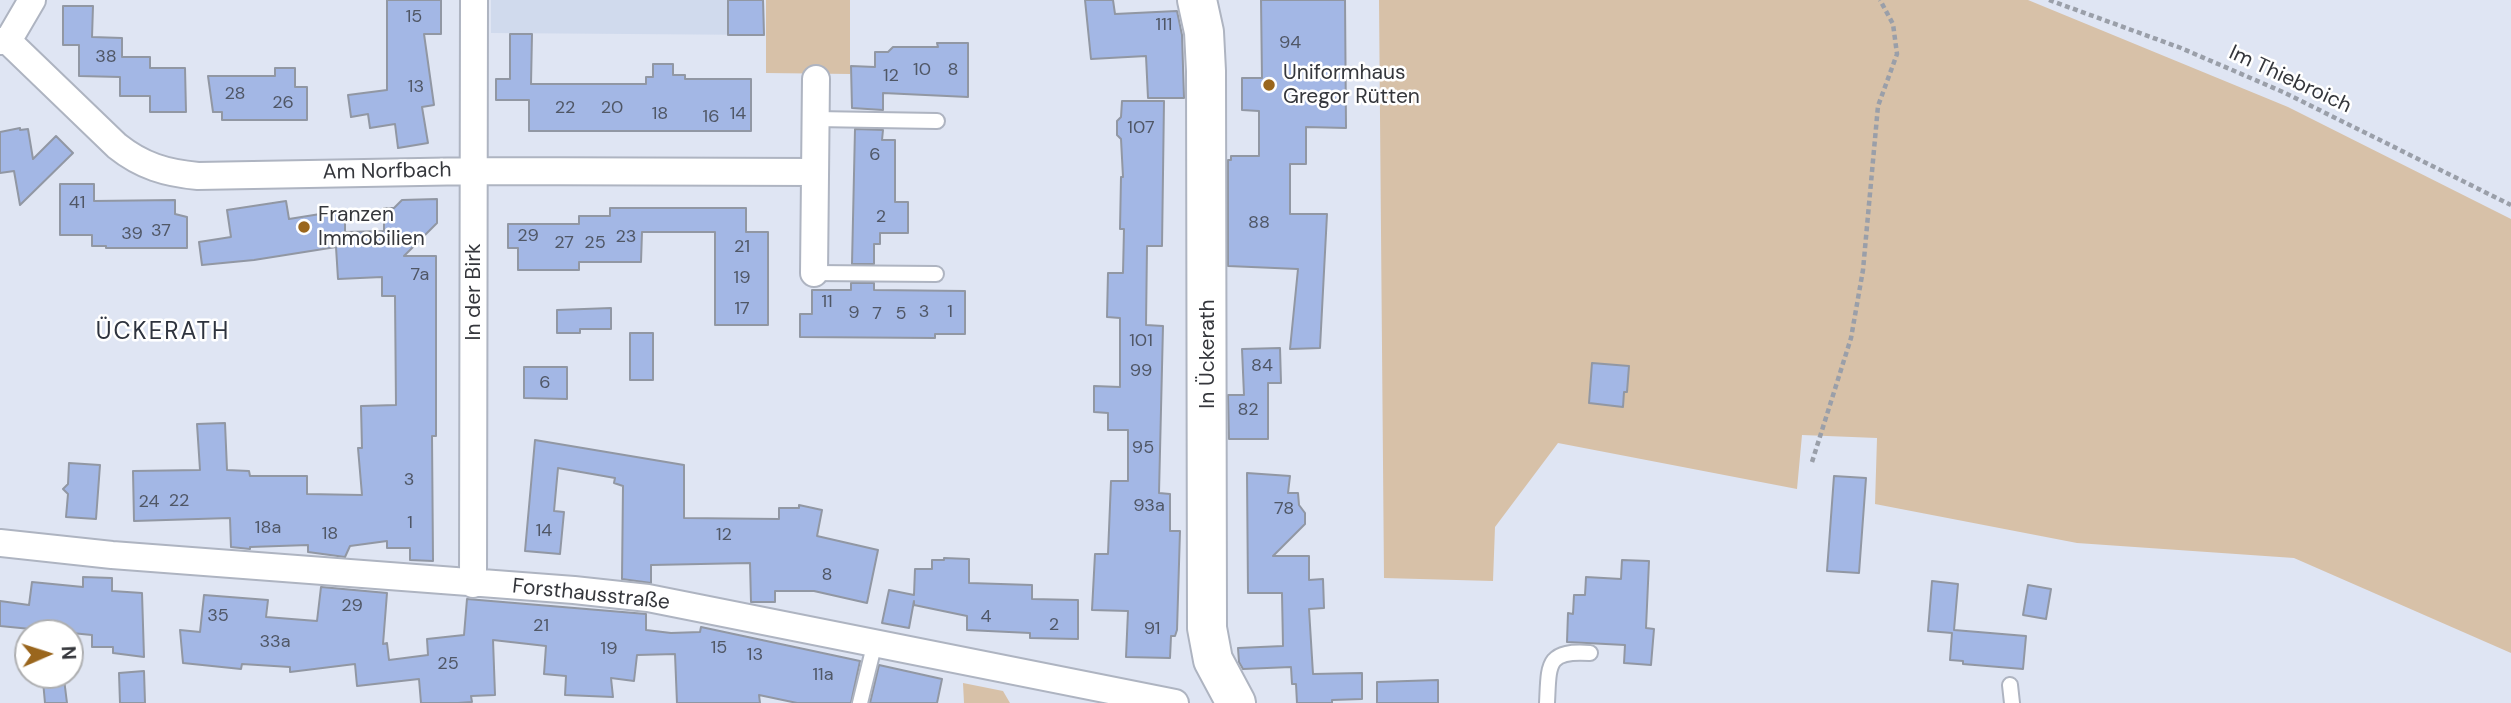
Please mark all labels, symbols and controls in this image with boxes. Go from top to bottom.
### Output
house number: 15 [406,6,422,28]
house number: 111 [1156,14,1172,36]
house number: 94 [1279,32,1301,54]
street label: Im Thiebroich [2225,41,2355,119]
house number: 38 [95,46,117,68]
house number: 10 [913,59,931,81]
house number: 8 [948,59,958,81]
place label: Uniformhaus Gregor Rütten [1283,60,1420,110]
house number: 12 [883,65,899,87]
house number: 13 [408,76,424,98]
marker: Uniformhaus Gregor Rütten [1261,77,1277,93]
house number: 28 [224,83,246,105]
house number: 26 [272,92,294,114]
house number: 22 [555,97,575,119]
house number: 20 [601,97,623,119]
house number: 18 [652,103,668,125]
house number: 14 [730,103,746,125]
house number: 16 [703,106,719,128]
house number: 107 [1127,117,1155,139]
house number: 6 [869,144,881,166]
street label: Am Norfbach [322,158,452,186]
house number: 41 [69,192,85,214]
place label: Franzen Immobilien [318,202,425,252]
house number: 2 [876,206,886,228]
house number: 88 [1248,212,1270,234]
marker: Franzen Immobilien [296,219,312,235]
house number: 37 [151,220,171,242]
house number: 39 [121,223,143,245]
house number: 29 [517,225,539,247]
house number: 23 [615,226,637,248]
house number: 27 [554,232,574,254]
house number: 25 [584,232,606,254]
house number: 21 [734,236,750,258]
street label: In der Birk [461,243,487,341]
house number: 7a [411,264,429,286]
house number: 19 [734,267,750,289]
house number: 11 [821,291,833,313]
house number: 17 [734,298,750,320]
street label: In Ückerath [1195,299,1221,409]
house number: 3 [919,301,929,323]
house number: 1 [947,301,953,323]
house number: 9 [848,302,860,324]
house number: 7 [872,303,882,325]
house number: 5 [896,303,906,325]
district label: ÜCKERATH [97,319,229,347]
house number: 101 [1129,330,1153,352]
house number: 84 [1251,355,1273,377]
house number: 99 [1130,360,1152,382]
house number: 6 [539,372,551,394]
house number: 82 [1237,399,1259,421]
house number: 95 [1132,437,1154,459]
house number: 3 [404,469,414,491]
house number: 22 [169,490,189,512]
house number: 24 [139,491,159,513]
house number: 93a [1133,495,1165,517]
house number: 78 [1274,498,1294,520]
house number: 1 [407,512,413,534]
house number: 18a [255,517,281,539]
house number: 14 [536,520,552,542]
house number: 18 [322,523,338,545]
house number: 12 [716,524,732,546]
house number: 8 [822,564,832,586]
street label: Forsthausstraße [511,574,671,616]
house number: 29 [341,595,363,617]
house number: 35 [207,605,229,627]
house number: 4 [981,606,991,628]
house number: 2 [1049,614,1059,636]
house number: 21 [533,615,549,637]
house number: 91 [1144,618,1160,640]
north arrow [14,619,84,689]
house number: 33a [259,631,291,653]
house number: 15 [711,637,727,659]
house number: 19 [601,638,617,660]
house number: 13 [747,644,763,666]
text: N [56,645,81,661]
house number: 25 [437,653,459,675]
house number: 11a [812,664,834,686]

